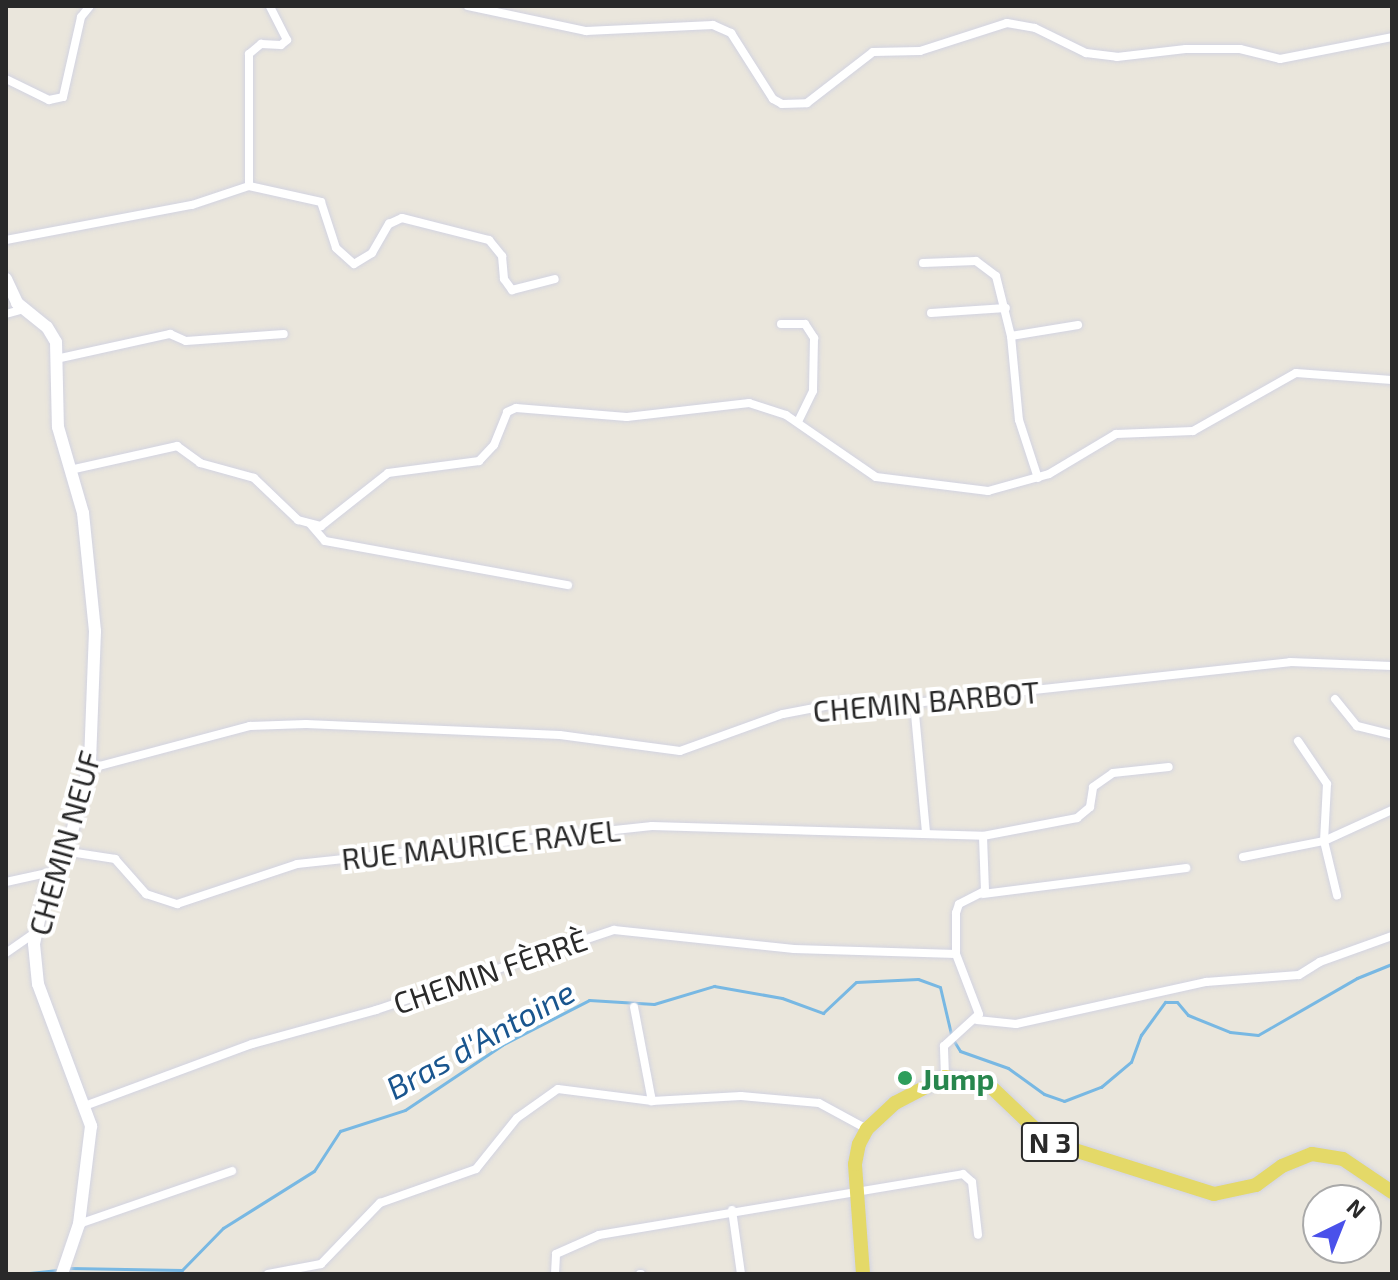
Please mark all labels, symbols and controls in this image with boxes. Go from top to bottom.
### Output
street label: CHEMIN BARBOT [811,673,1041,729]
street label: CHEMIN NEUF [21,747,107,939]
street label: RUE MAURICE RAVEL [340,811,622,877]
street label: CHEMIN FÈRRÈ [388,921,592,1021]
water label: Bras d'Antoine [379,971,581,1107]
place label: Jump [921,1060,994,1096]
marker: Jump [896,1069,914,1087]
road number: N 3 [1020,1118,1080,1166]
north arrow [1302,1184,1382,1264]
text: N [1342,1193,1372,1223]

